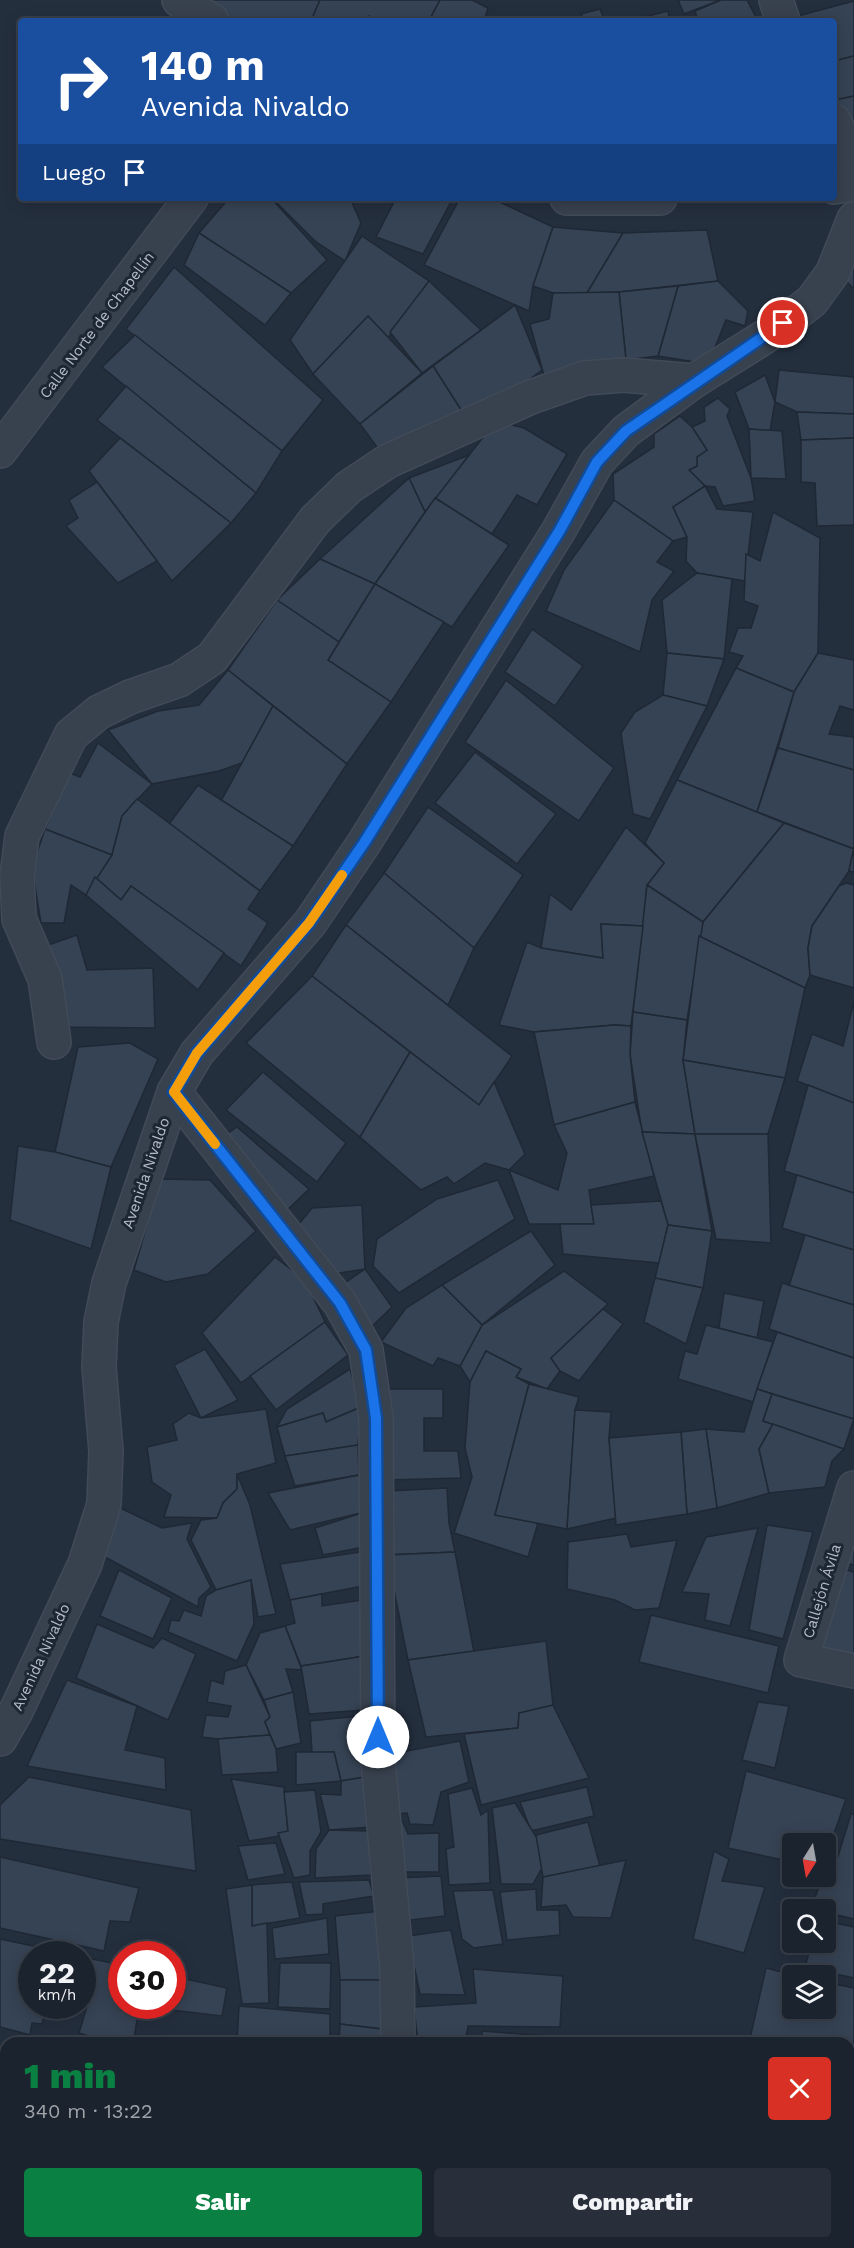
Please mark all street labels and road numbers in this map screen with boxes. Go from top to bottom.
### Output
street label: Calle Norte de Chapellín [36,248,158,402]
street label: Avenida Nivaldo [119,1115,173,1231]
street label: Callejón Ávila [799,1541,845,1640]
street label: Avenida Nivaldo [8,1601,74,1713]

